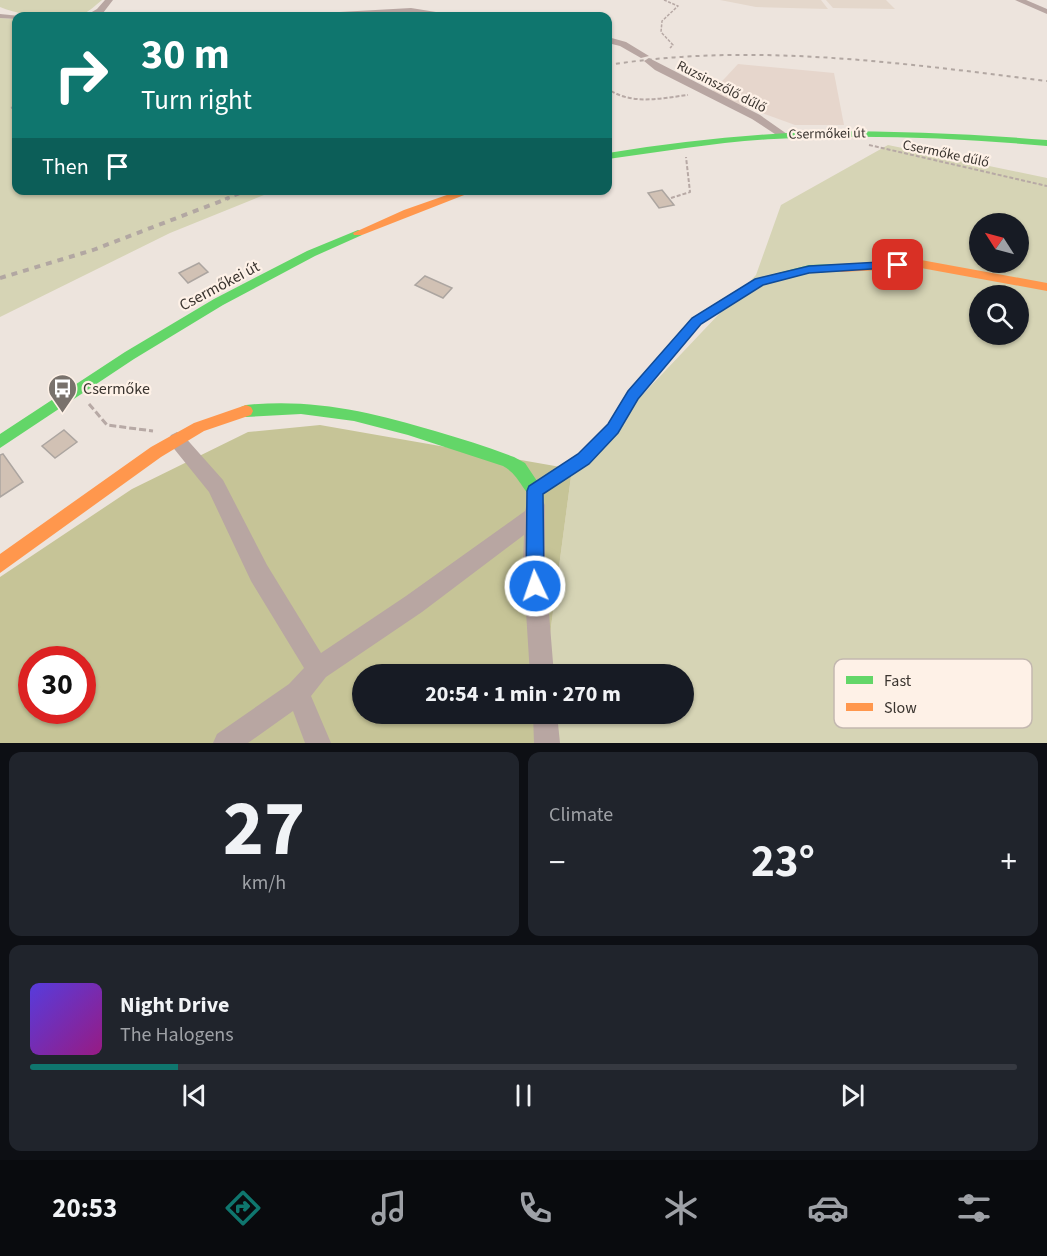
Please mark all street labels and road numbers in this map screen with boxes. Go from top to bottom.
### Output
street label: Ruzsinszőlő dűlő [673,56,770,118]
street label: Csermőkei út [788,123,866,145]
street label: Csermőke dűlő [901,135,991,173]
street label: Csermőkei út [175,255,264,316]

